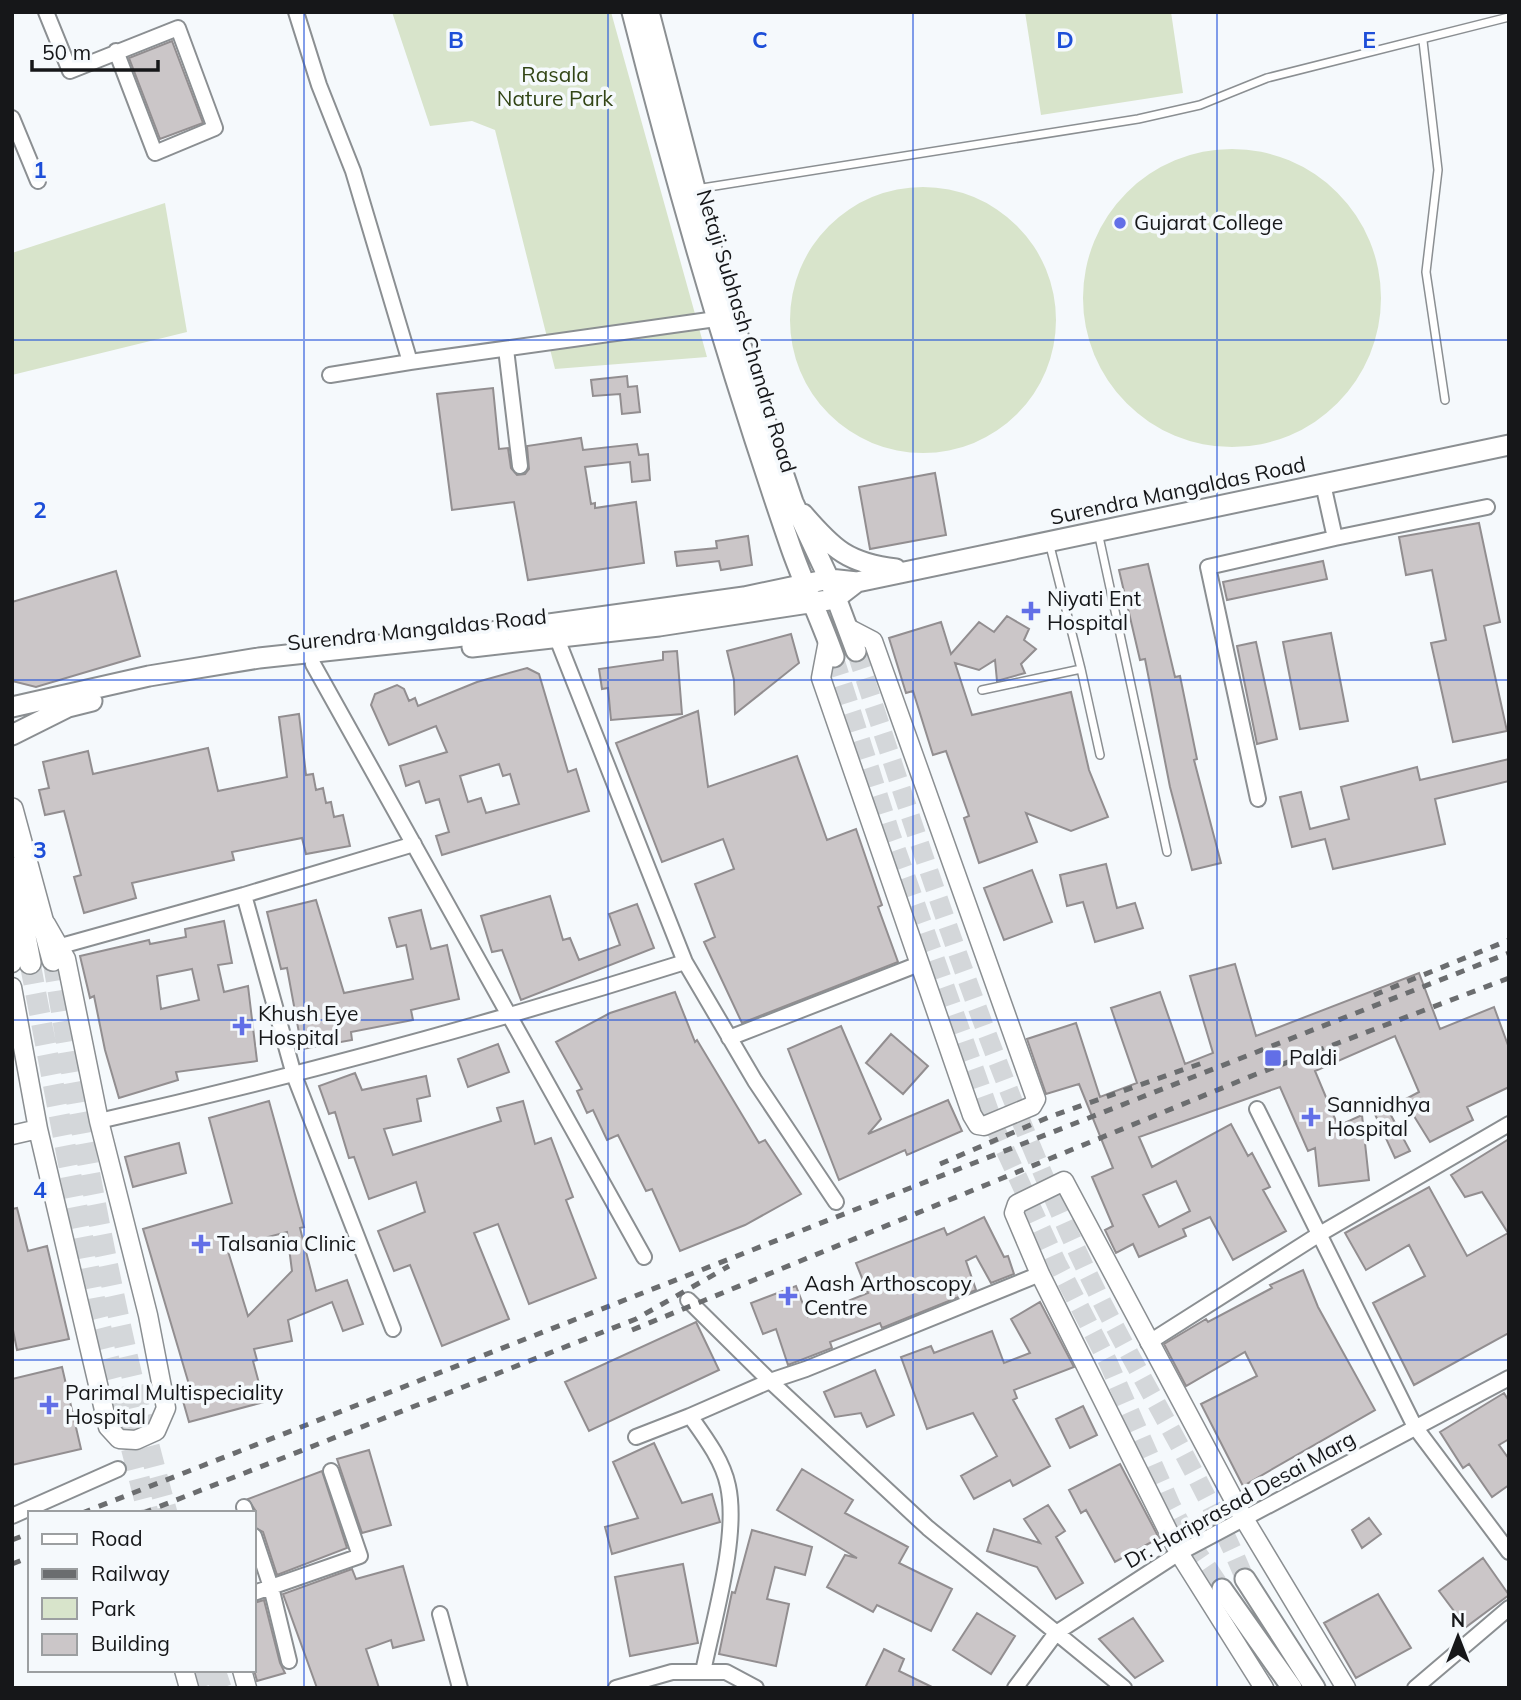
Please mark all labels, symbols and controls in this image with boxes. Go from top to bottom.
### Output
text: B [448,25,464,54]
text: C [752,25,768,54]
text: D [1056,25,1074,54]
text: E [1362,25,1376,54]
scale bar [32,28,158,72]
text: 50 m [42,39,91,65]
park label: Rasala Nature Park [497,61,613,111]
text: 1 [33,155,47,184]
street label: Netaji Subhash Chandra Road [691,186,802,475]
place label: Gujarat College [1134,209,1283,235]
marker: Gujarat College [1112,215,1128,231]
street label: Surendra Mangaldas Road [1048,450,1308,530]
text: 2 [33,495,47,524]
place label: Niyati Ent Hospital [1047,585,1141,635]
marker: Niyati Ent Hospital [1021,601,1041,621]
street label: Surendra Mangaldas Road [286,602,548,656]
text: 3 [33,835,47,864]
place label: Khush Eye Hospital [258,1000,359,1050]
marker: Khush Eye Hospital [232,1016,252,1036]
place label: Paldi [1289,1044,1337,1070]
marker: Paldi [1263,1048,1283,1068]
place label: Sannidhya Hospital [1327,1091,1431,1141]
marker: Sannidhya Hospital [1301,1107,1321,1127]
text: 4 [33,1175,47,1204]
place label: Talsania Clinic [217,1230,356,1256]
marker: Talsania Clinic [191,1234,211,1254]
place label: Aash Arthoscopy Centre [804,1270,972,1320]
marker: Aash Arthoscopy Centre [778,1286,798,1306]
place label: Parimal Multispeciality Hospital [65,1379,283,1429]
marker: Parimal Multispeciality Hospital [39,1395,59,1415]
street label: Dr. Hariprasad Desai Marg [1120,1425,1359,1573]
legend [28,1511,256,1672]
text: Road [91,1525,142,1551]
text: Railway [91,1560,170,1586]
text: Park [91,1595,135,1621]
north arrow [1423,1602,1493,1672]
text: N [1451,1608,1465,1632]
text: Building [91,1630,170,1656]

